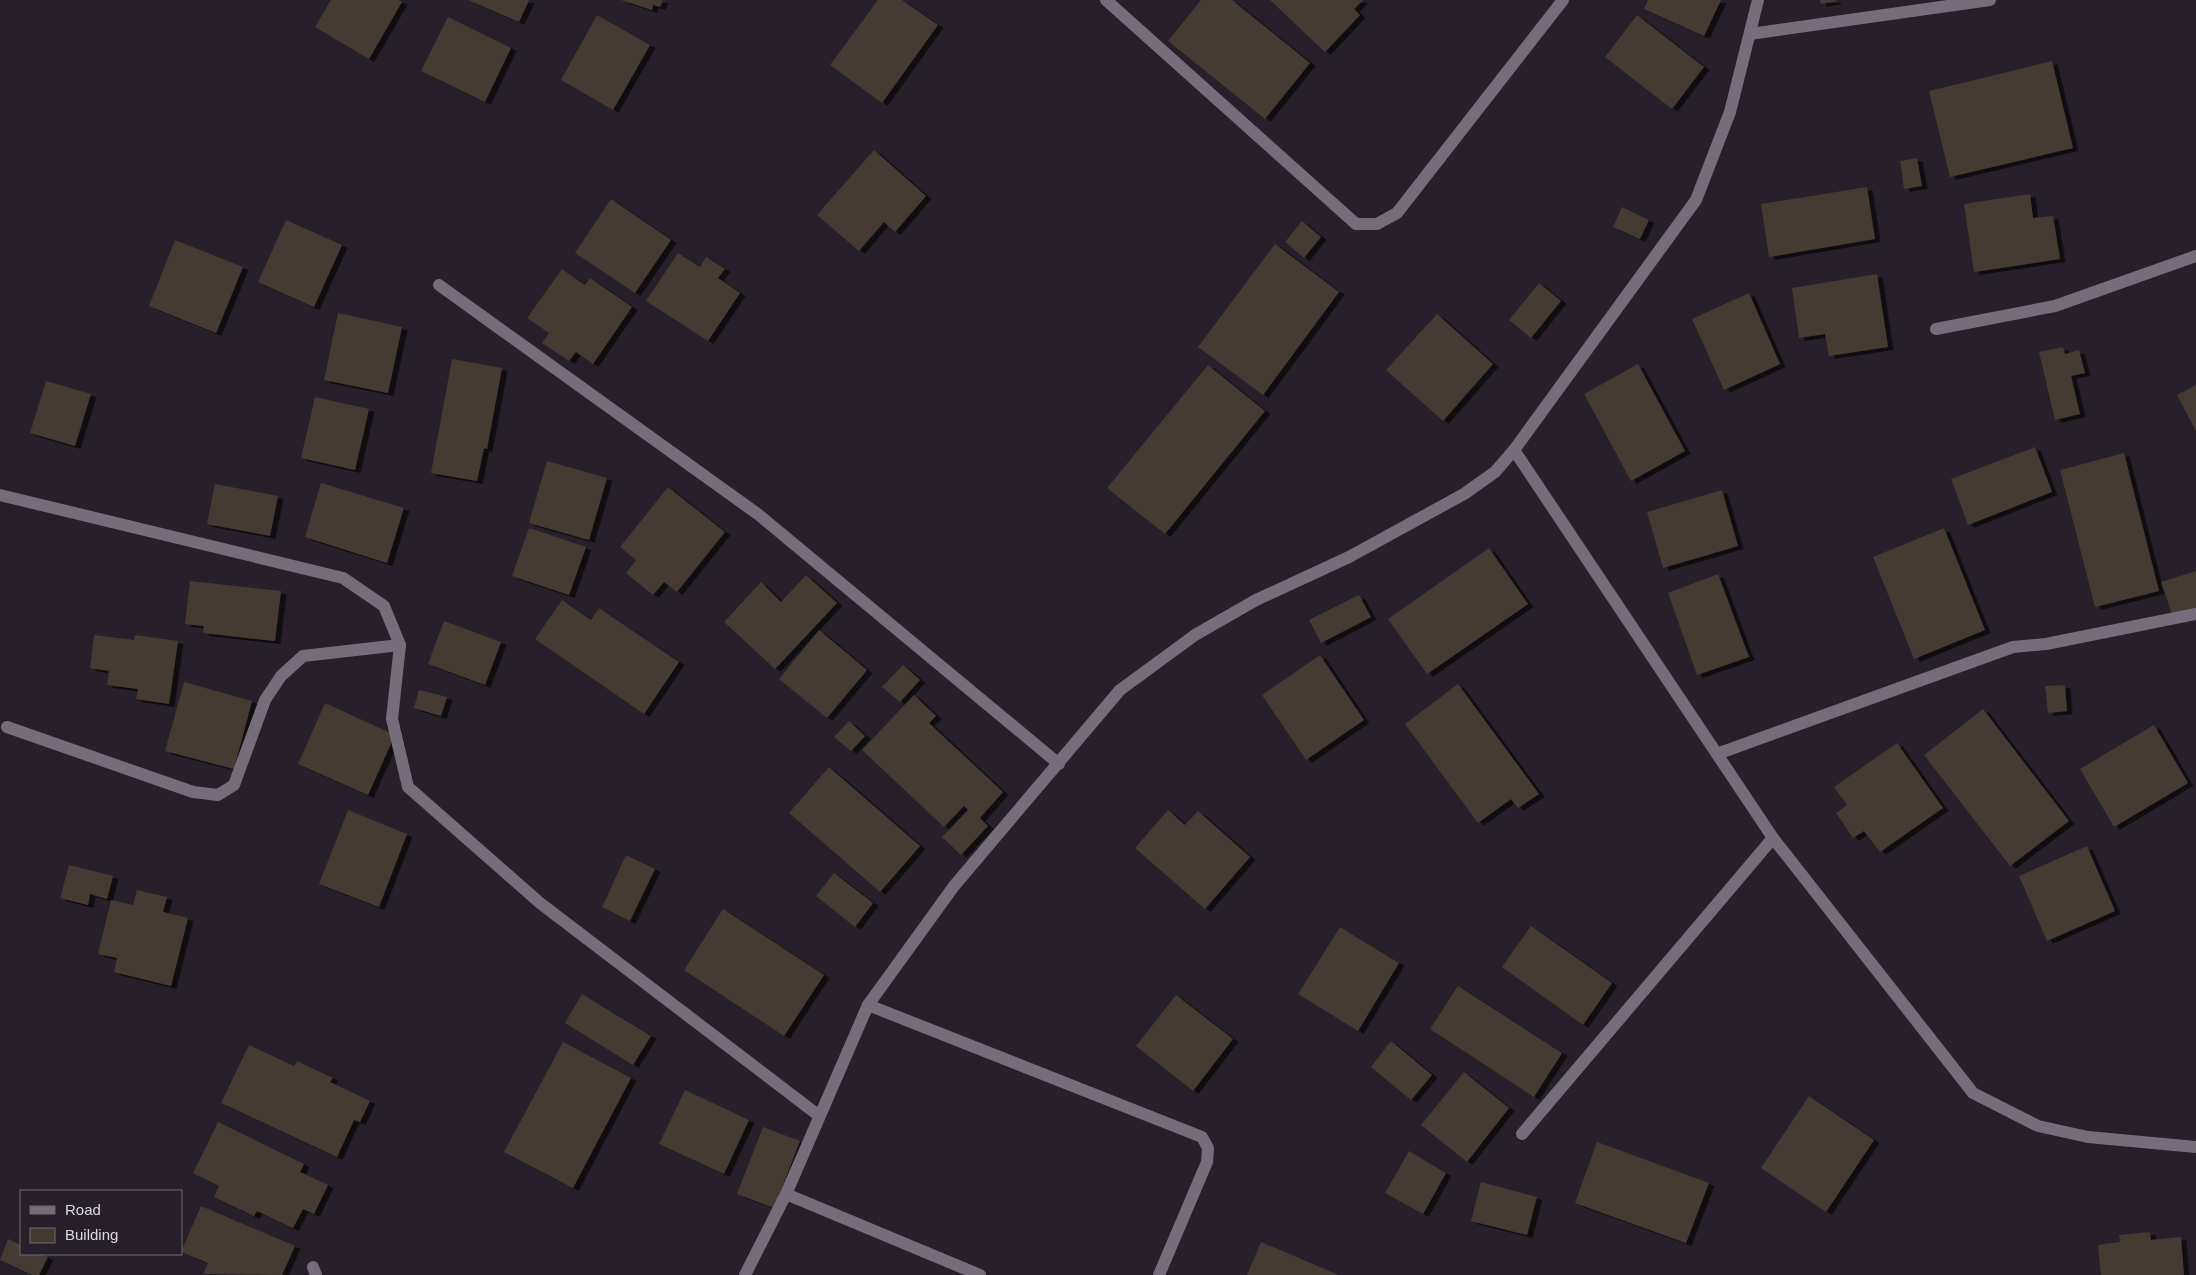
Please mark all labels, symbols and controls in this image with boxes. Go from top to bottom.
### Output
legend [20,1190,182,1255]
text: Road [65,1201,101,1218]
text: Building [65,1226,118,1243]

